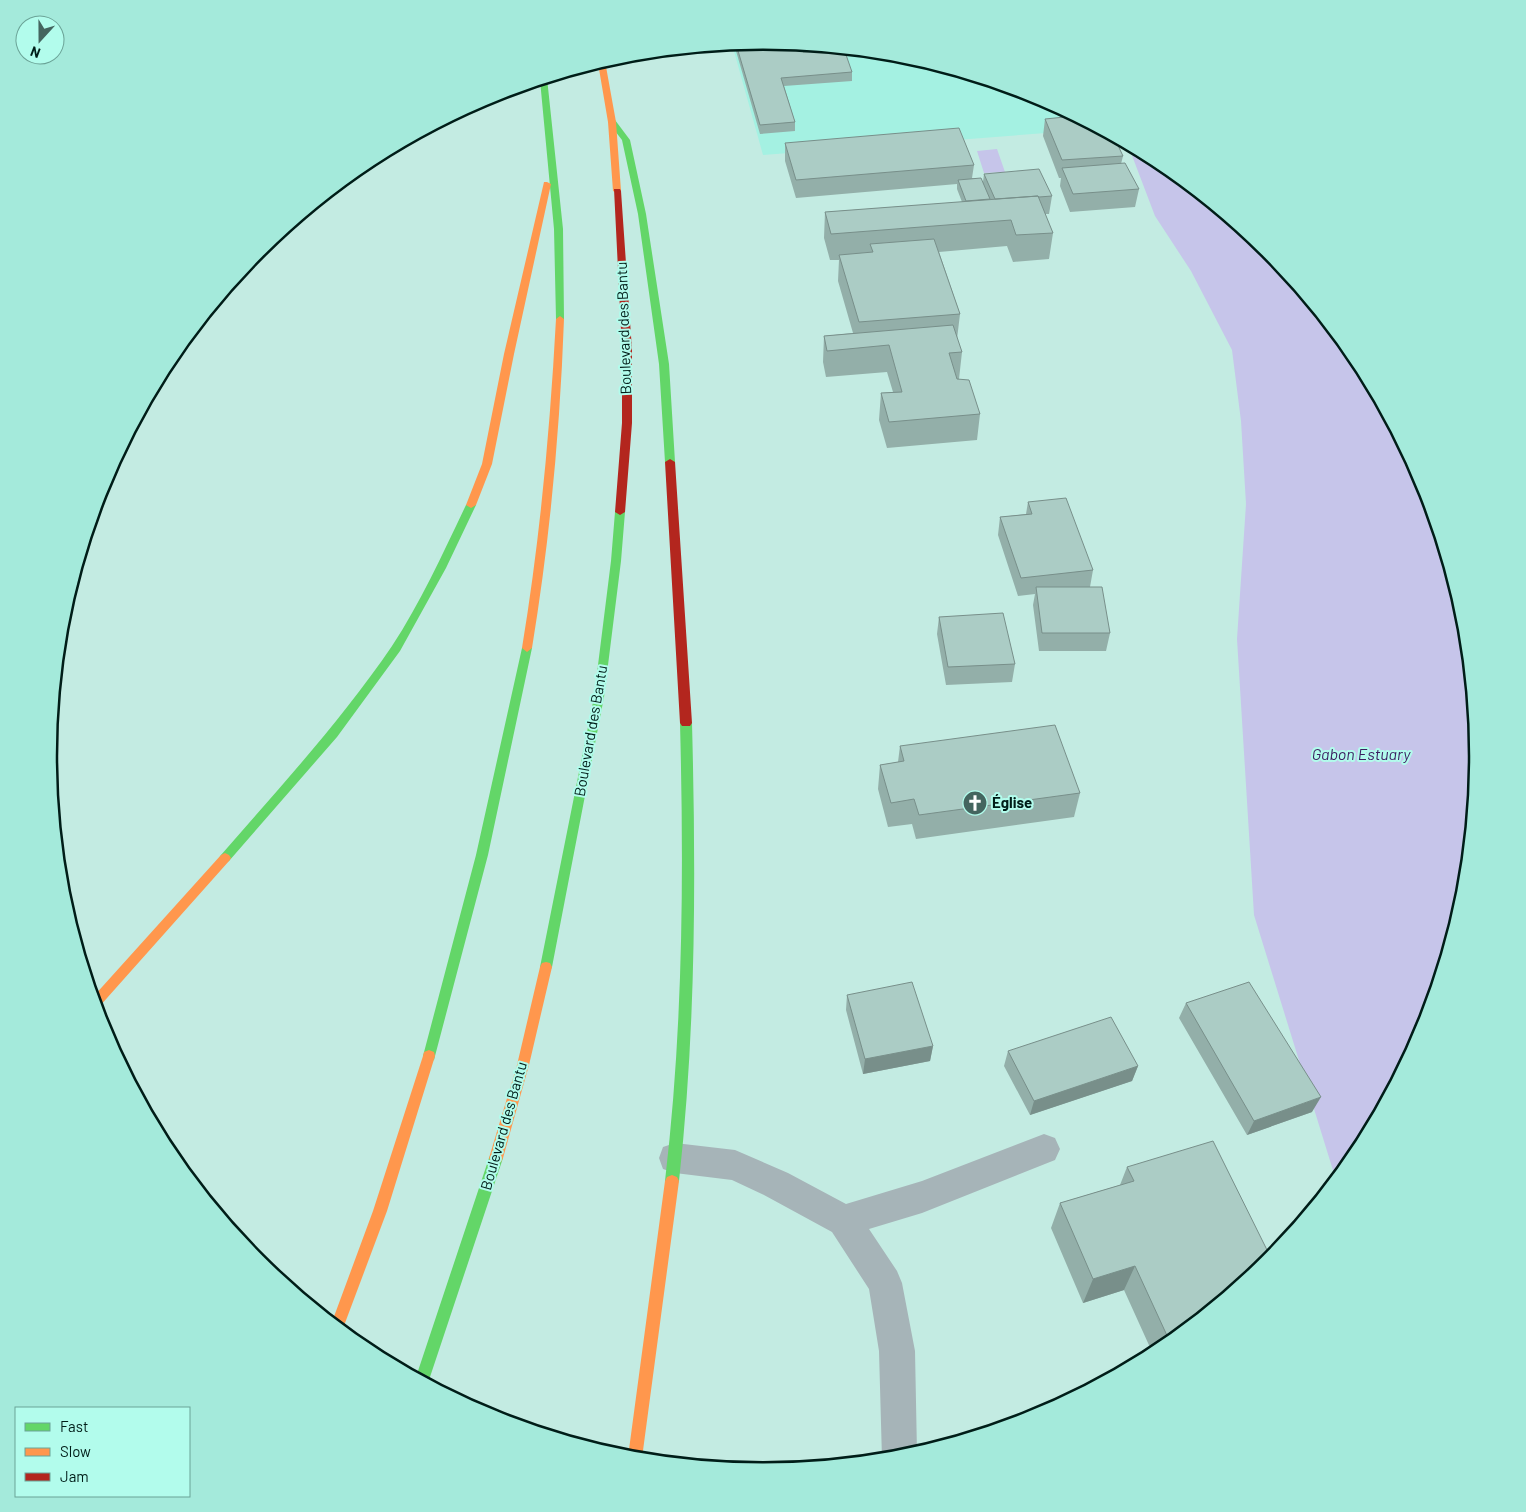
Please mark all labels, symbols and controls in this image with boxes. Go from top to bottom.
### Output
north arrow [15,15,65,65]
text: N [28,43,43,62]
street label: Boulevard des Bantu [612,261,634,395]
street label: Boulevard des Bantu [570,664,610,798]
water label: Gabon Estuary [1312,744,1411,763]
church icon: Église [962,790,988,816]
place label: Église [992,793,1032,811]
street label: Boulevard des Bantu [476,1059,530,1192]
legend [15,1407,190,1497]
text: Fast [60,1417,88,1435]
text: Slow [60,1442,91,1460]
text: Jam [60,1467,89,1485]

